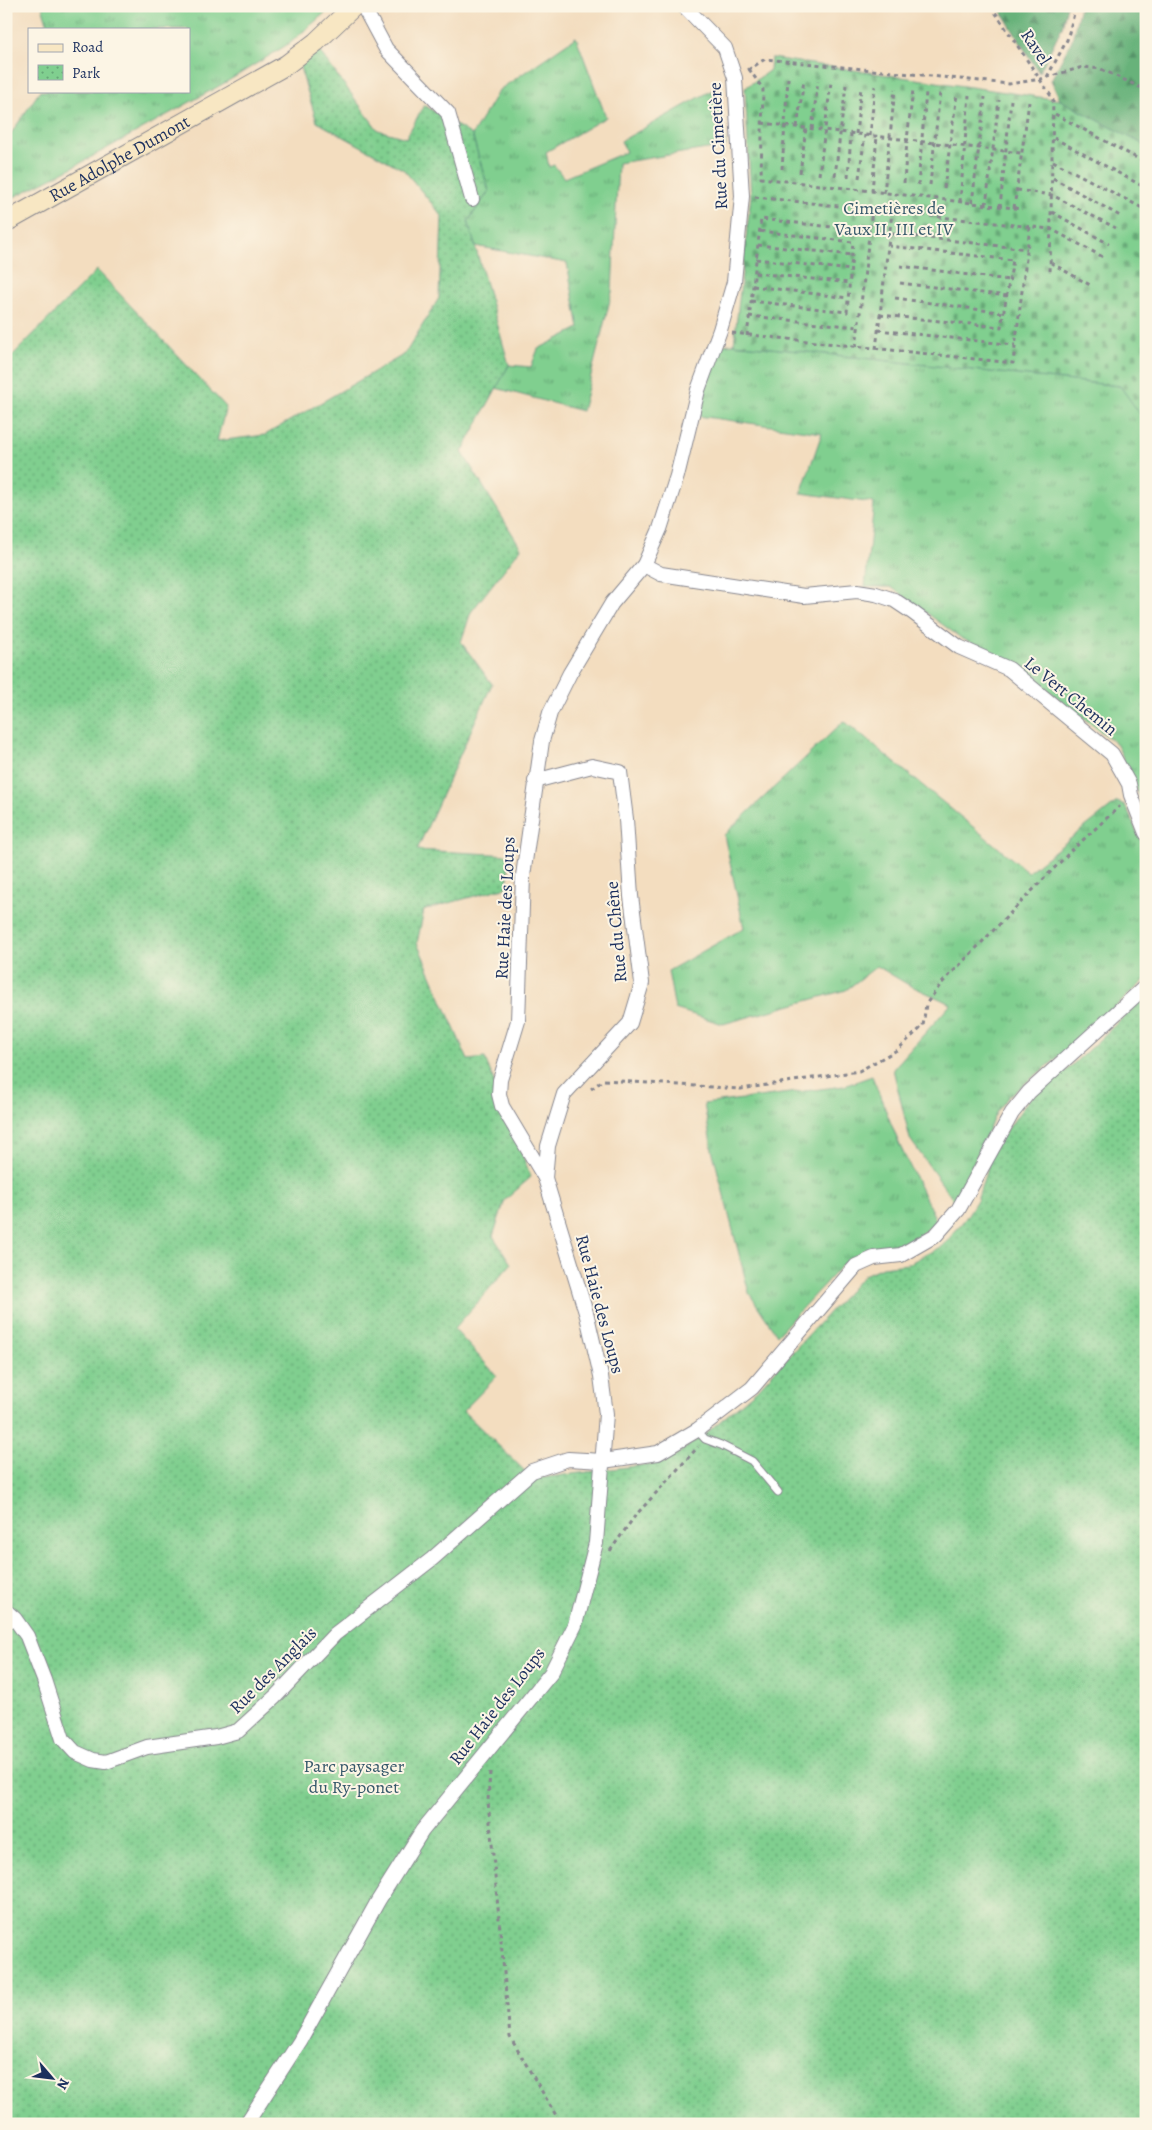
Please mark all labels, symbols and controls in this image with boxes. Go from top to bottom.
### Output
street label: Ravel [1015,24,1057,70]
legend [28,28,190,92]
text: Road [72,37,104,57]
text: Park [72,63,101,83]
street label: Rue du Cimetière [703,82,733,210]
street label: Rue Adolphe Dumont [45,109,194,208]
park label: Cimetières de Vaux II, III et IV [834,196,953,241]
street label: Le Vert Chemin [1019,651,1123,741]
street label: Rue Haie des Loups [489,836,521,980]
street label: Rue du Chêne [600,880,632,984]
street label: Rue Haie des Loups [570,1232,630,1376]
street label: Rue des Anglais [224,1621,322,1719]
street label: Rue Haie des Loups [443,1642,551,1770]
park label: Parc paysager du Ry-ponet [303,1754,405,1799]
north arrow [28,2052,78,2102]
text: N [52,2075,74,2093]

